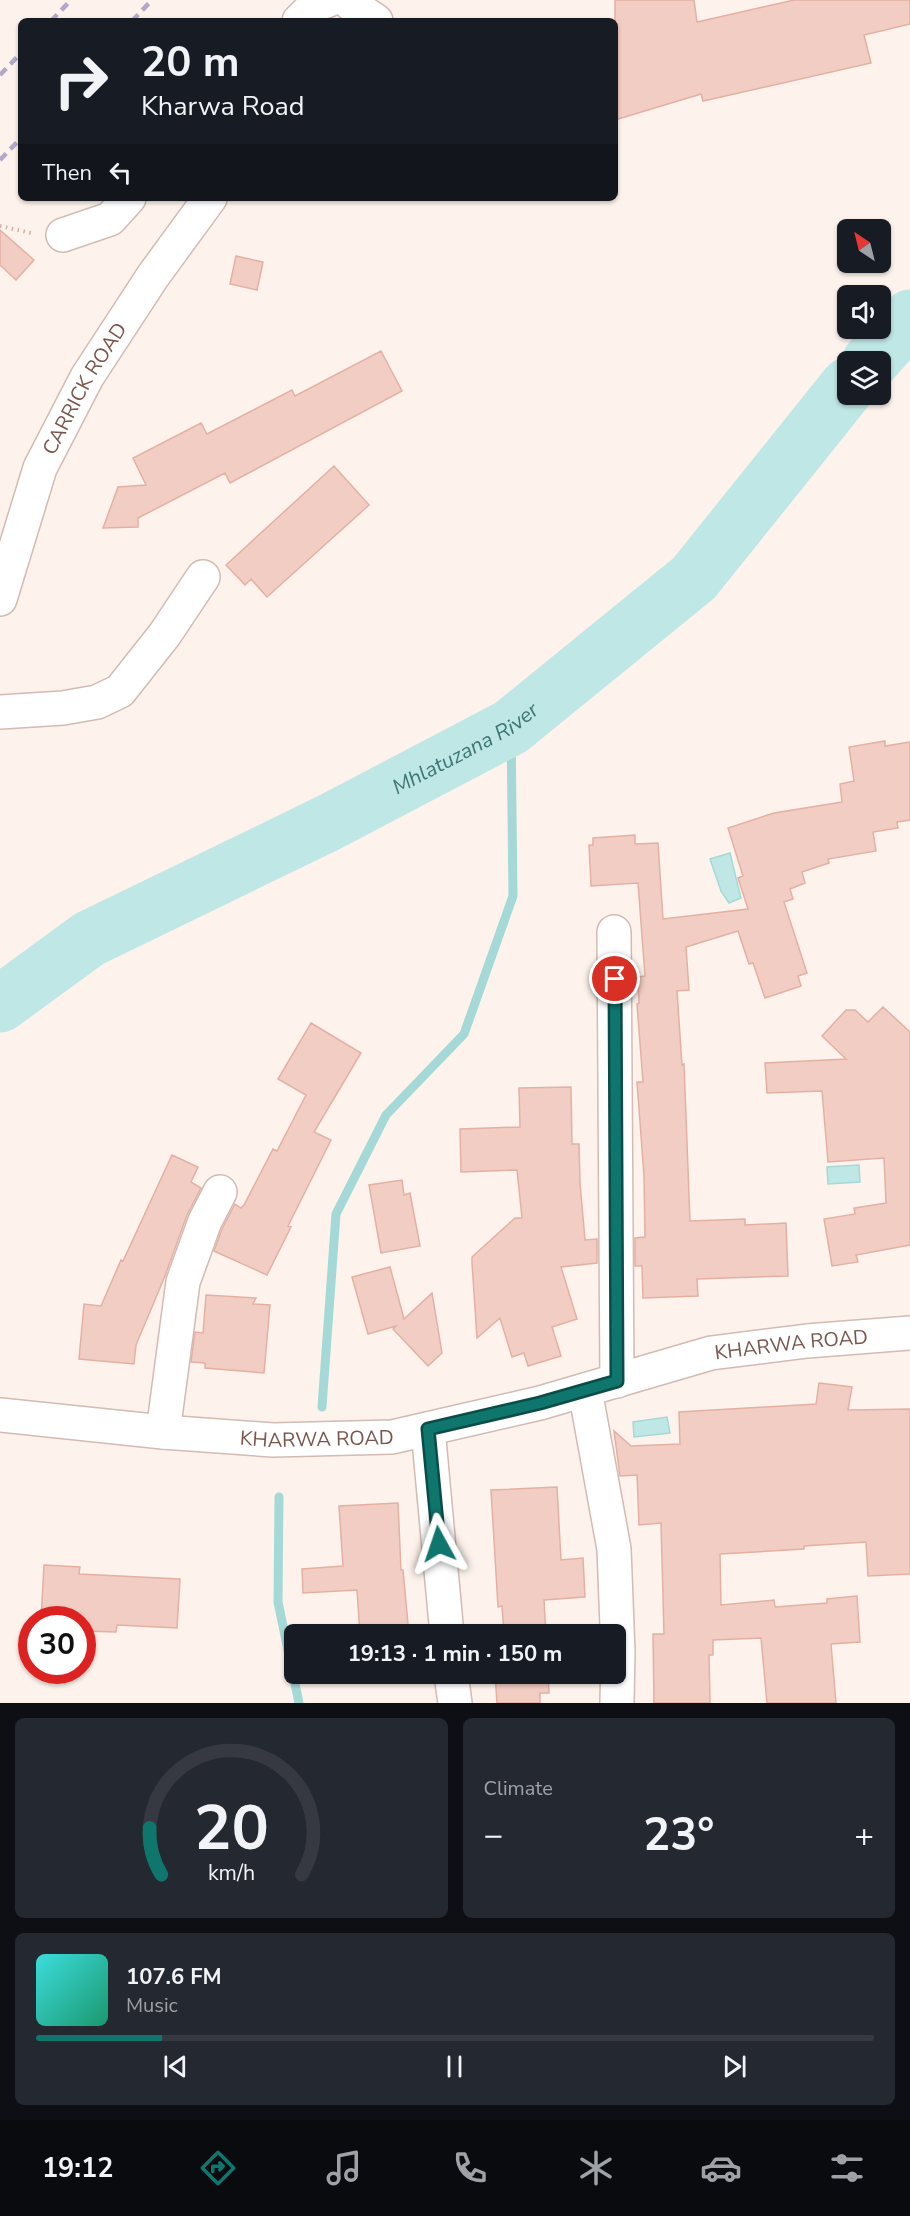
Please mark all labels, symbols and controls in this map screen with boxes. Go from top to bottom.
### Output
text: 20 m [141,34,240,91]
icon: right [42,42,120,120]
text: Kharwa Road [141,88,305,125]
icon: left [104,156,137,189]
text: Then [42,158,92,188]
north arrow [837,219,891,273]
map controls [837,219,891,405]
button: sound [837,285,891,339]
street label: CARRICK ROAD [36,317,133,460]
button: layers [837,351,891,405]
water label: Mhlatuzana River [387,696,545,801]
pin [589,953,640,1004]
icon: arrive [598,962,631,995]
street label: KHARWA ROAD [713,1323,869,1366]
street label: KHARWA ROAD [239,1424,394,1454]
position arrow [407,1512,471,1576]
speed limit sign: 30 [18,1606,96,1684]
text: 19:13 · 1 min · 150 m [348,1639,562,1669]
text: Climate [484,1775,553,1802]
text: 20 [194,1786,269,1871]
text: 23° [643,1805,714,1866]
text: − [484,1813,503,1858]
text: + [854,1813,874,1858]
text: km/h [208,1858,255,1888]
text: 107.6 FM [126,1962,222,1992]
text: Music [126,1992,178,2019]
icon: previous [159,2050,192,2083]
icon: pause [438,2050,471,2083]
icon: next [718,2050,751,2083]
icon: directions [197,2147,239,2189]
icon: music [323,2147,365,2189]
icon: phone [449,2147,491,2189]
icon: climate [575,2147,617,2189]
icon: car [700,2147,742,2189]
icon: filters [826,2147,868,2189]
text: 19:12 [42,2150,113,2187]

